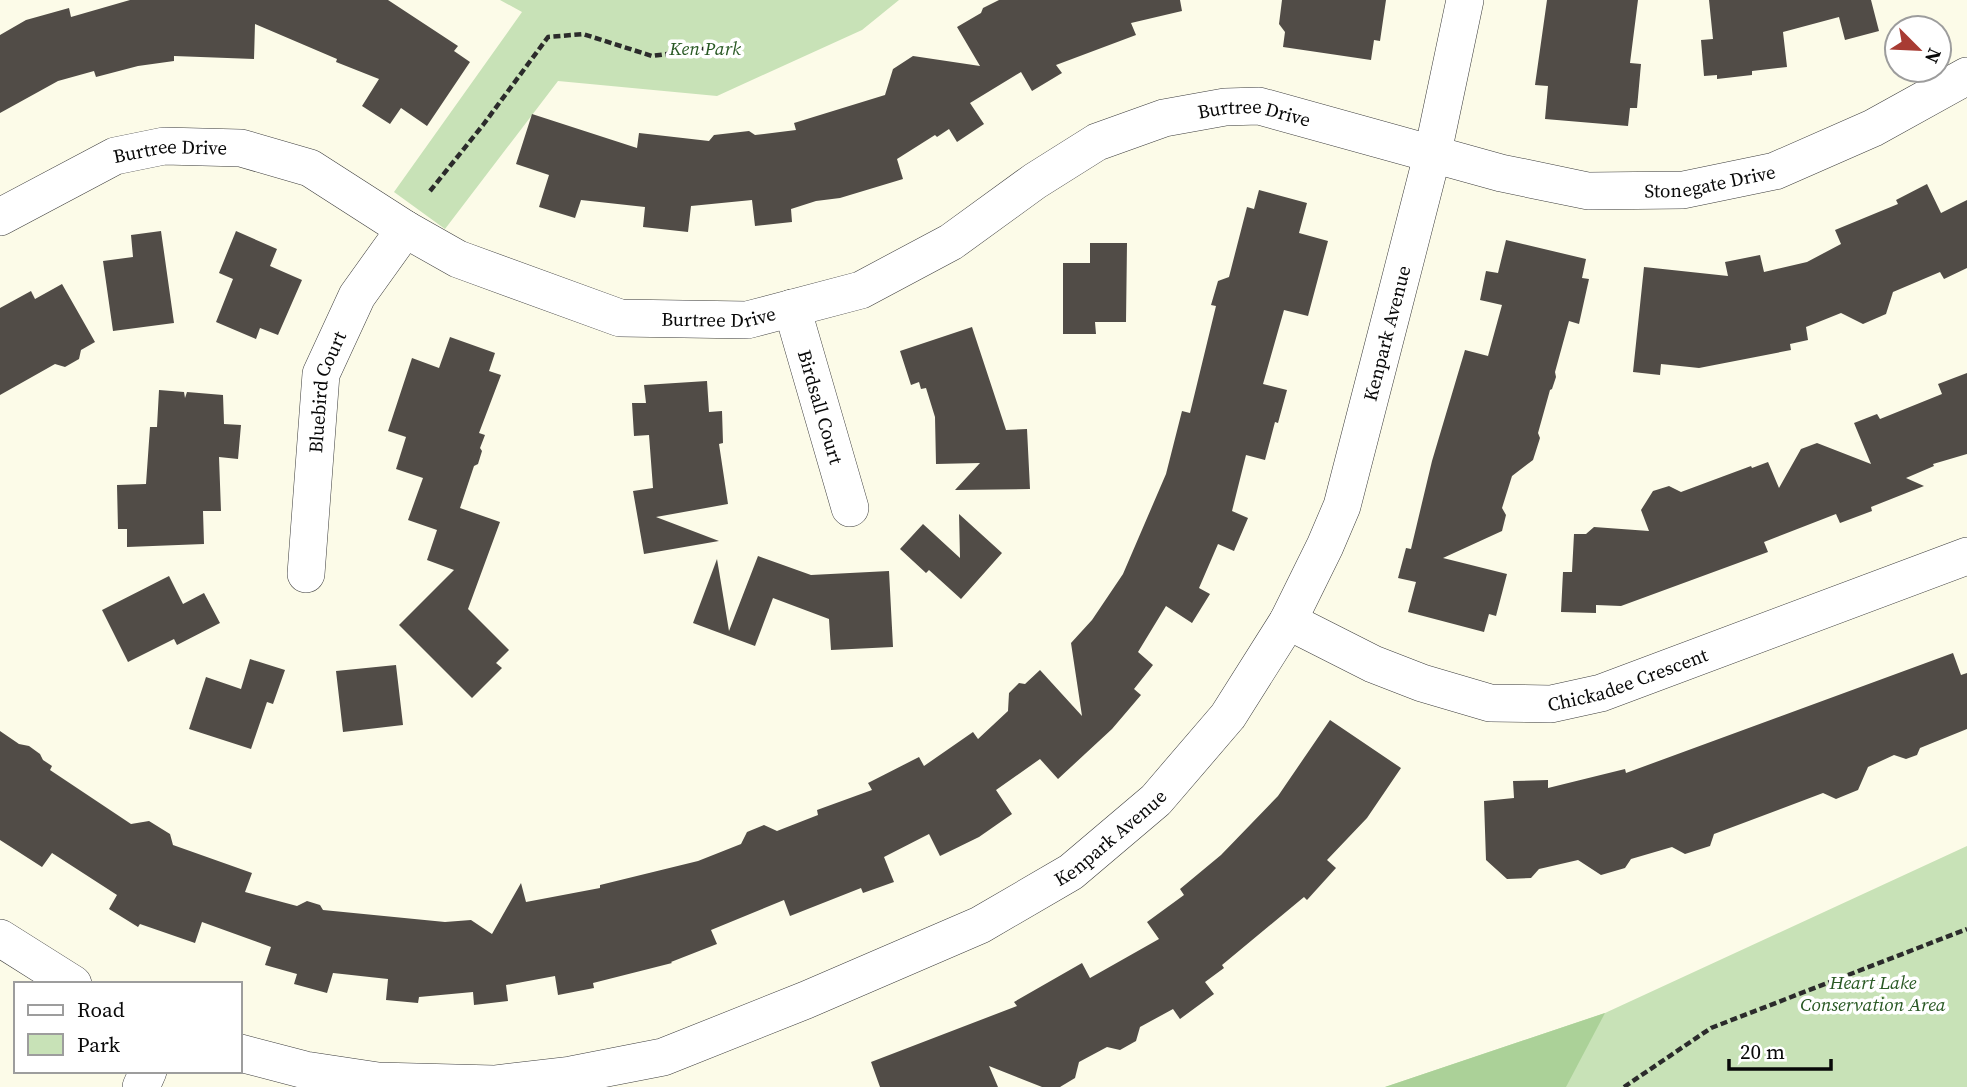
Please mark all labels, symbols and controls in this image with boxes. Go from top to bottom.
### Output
north arrow [1883,14,1953,84]
park label: Ken Park [668,35,741,61]
text: N [1919,44,1948,68]
street label: Burtree Drive [1195,93,1314,133]
street label: Burtree Drive [111,133,228,169]
street label: Stonegate Drive [1644,158,1778,203]
street label: Kenpark Avenue [1357,263,1416,404]
street label: Burtree Drive [661,300,778,333]
street label: Bluebird Court [302,326,352,454]
street label: Birdsall Court [792,347,850,468]
street label: Chickadee Crescent [1545,641,1712,717]
street label: Kenpark Avenue [1049,784,1172,892]
park label: Heart Lake Conservation Area [1800,969,1946,1017]
legend [14,982,242,1073]
text: Road [77,995,125,1024]
scale bar [1729,1028,1830,1072]
text: Park [77,1030,121,1059]
text: 20 m [1740,1037,1785,1066]

